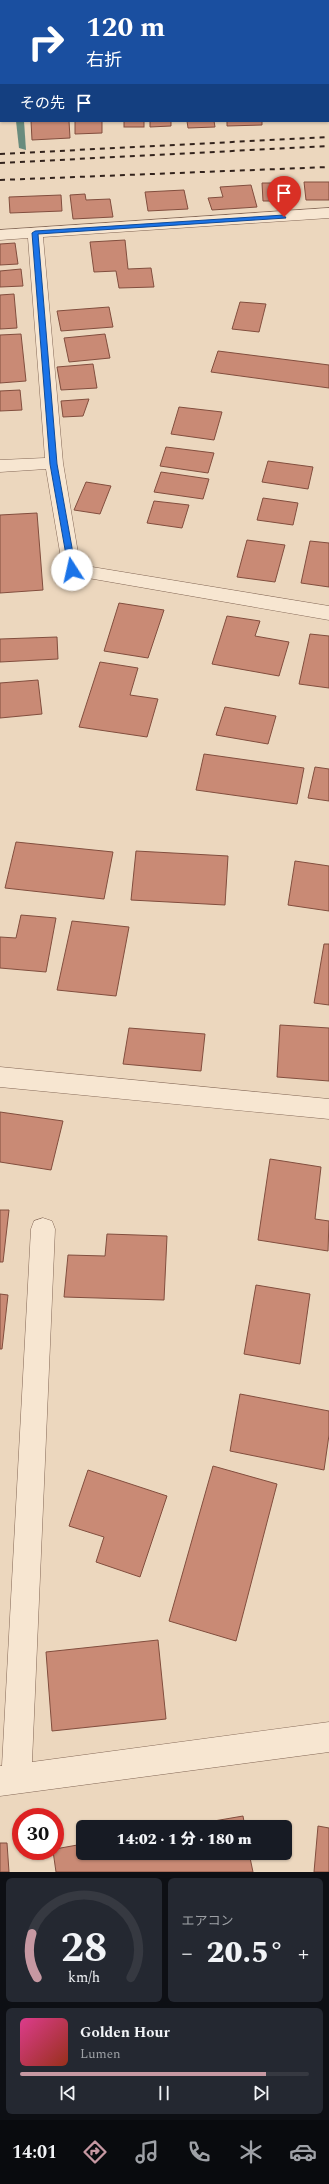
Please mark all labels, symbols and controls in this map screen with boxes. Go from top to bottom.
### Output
text: 120 m [86,6,165,49]
icon: right [20,16,72,68]
text: 右折 [86,47,122,74]
text: その先 [20,92,65,115]
icon: arrive [73,92,95,114]
pin [267,176,301,217]
icon: arrive [273,182,295,204]
position arrow [51,549,93,591]
speed limit sign: 30 [12,1808,64,1860]
text: 14:02 · 1 分 · 180 m [116,1828,252,1851]
text: エアコン [182,1911,234,1931]
text: 28 [60,1917,107,1980]
text: 20.5° [207,1930,284,1976]
text: − [182,1937,193,1970]
text: + [298,1937,309,1970]
text: km/h [68,1967,100,1989]
text: Golden Hour [80,2021,170,2044]
text: Lumen [80,2044,121,2064]
icon: previous [57,2082,79,2104]
icon: pause [153,2082,175,2104]
icon: next [250,2082,272,2104]
icon: directions [81,2138,109,2166]
icon: music [133,2138,161,2166]
icon: phone [185,2138,213,2166]
icon: climate [237,2138,265,2166]
icon: car [289,2138,317,2166]
text: 14:01 [12,2139,57,2166]

